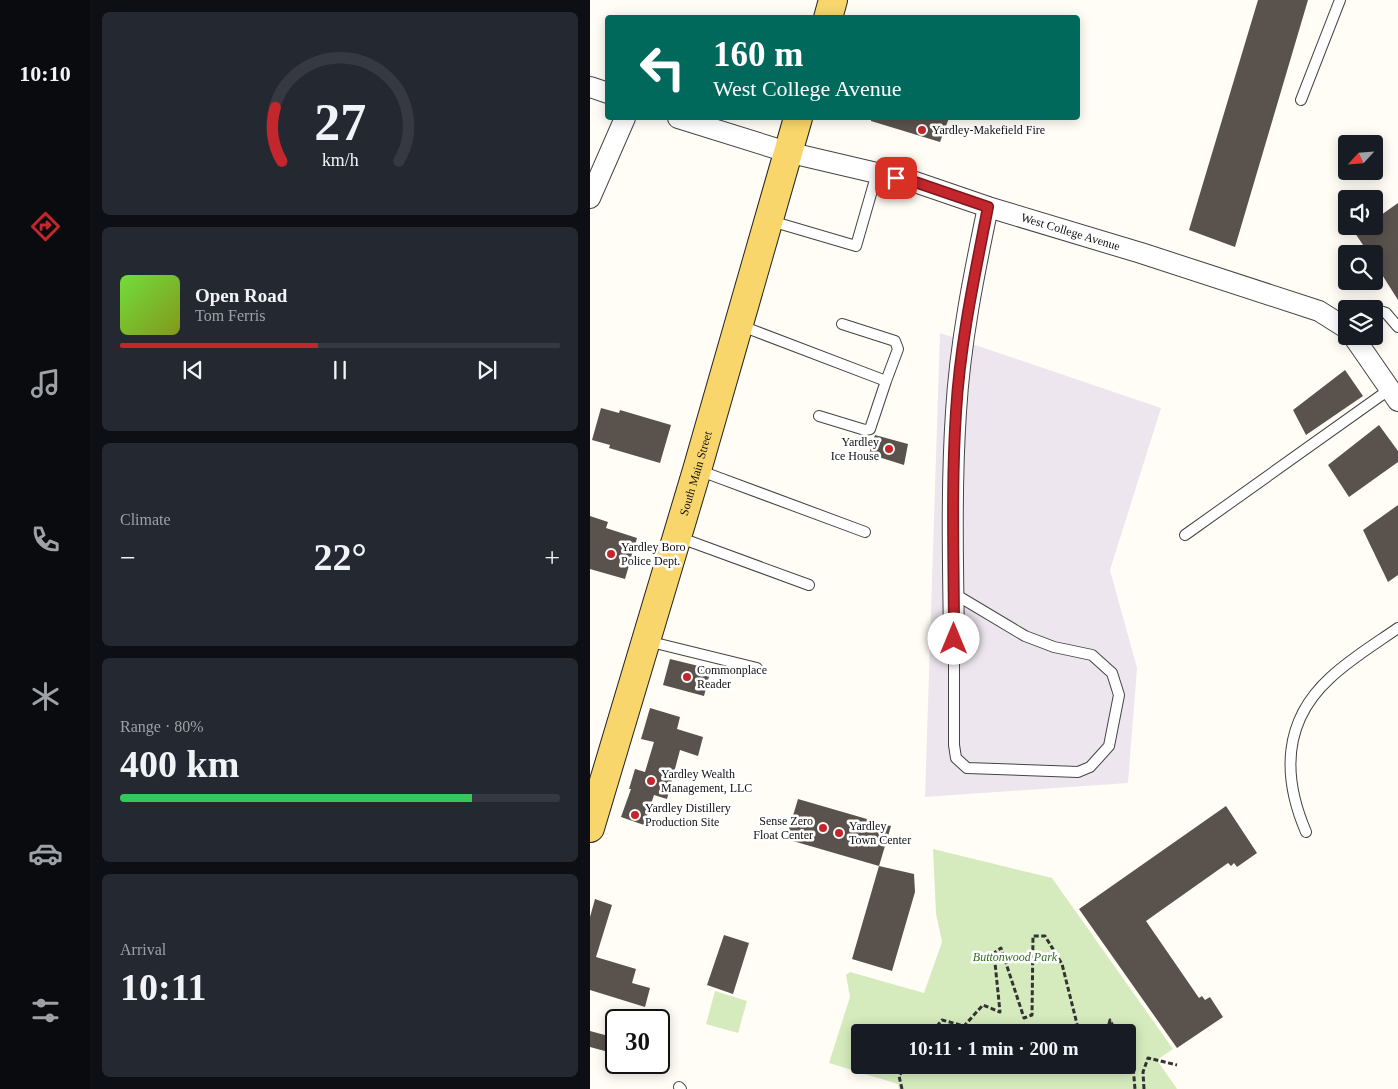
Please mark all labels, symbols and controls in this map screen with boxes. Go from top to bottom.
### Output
icon: left [630,35,695,100]
text: 160 m [713,35,803,74]
text: 10:10 [19,61,71,86]
text: West College Avenue [713,76,901,101]
text: 27 [314,94,366,151]
place label: Yardley-Makefield Fire [932,123,1045,137]
marker: Yardley-Makefield Fire [916,124,928,136]
north arrow [1338,135,1382,180]
map controls [1338,135,1383,345]
text: km/h [322,150,358,170]
pin [875,157,917,199]
icon: arrive [882,164,910,192]
button: sound [1338,190,1383,235]
icon: directions [28,209,63,244]
street label: West College Avenue [1019,210,1122,253]
button: search [1338,245,1383,290]
text: Open Road [195,285,287,306]
button: layers [1338,300,1383,345]
text: Tom Ferris [195,307,265,324]
icon: previous [179,356,207,384]
icon: pause [326,356,354,384]
icon: next [473,356,501,384]
icon: music [28,366,63,401]
street label: South Main Street [677,429,715,517]
place label: Yardley Ice House [831,435,879,463]
marker: Yardley Ice House [883,443,895,455]
text: Climate [120,511,171,528]
icon: phone [28,522,63,557]
text: 22° [313,536,367,578]
place label: Yardley Boro Police Dept. [621,540,685,568]
text: − [120,542,136,573]
text: + [544,542,560,573]
marker: Yardley Boro Police Dept. [605,548,617,560]
position arrow [927,612,979,664]
place label: Commonplace Reader [697,663,767,691]
marker: Commonplace Reader [681,671,693,683]
icon: climate [28,679,63,714]
text: Range · 80% [120,718,204,735]
text: 400 km [120,743,239,785]
place label: Yardley Wealth Management, LLC [661,767,752,795]
marker: Yardley Wealth Management, LLC [645,775,657,787]
place label: Yardley Distillery Production Site [645,801,731,829]
marker: Yardley Distillery Production Site [629,809,641,821]
place label: Sense Zero Float Center [753,814,813,842]
place label: Yardley Town Center [849,819,911,847]
marker: Sense Zero Float Center [817,822,829,834]
marker: Yardley Town Center [833,827,845,839]
icon: car [28,836,63,871]
text: Arrival [120,941,166,958]
park label: Buttonwood Park [973,950,1058,964]
text: 10:11 [120,966,207,1008]
icon: filters [28,993,63,1028]
speed limit sign: 30 [605,1009,670,1074]
text: 10:11 · 1 min · 200 m [909,1038,1078,1059]

